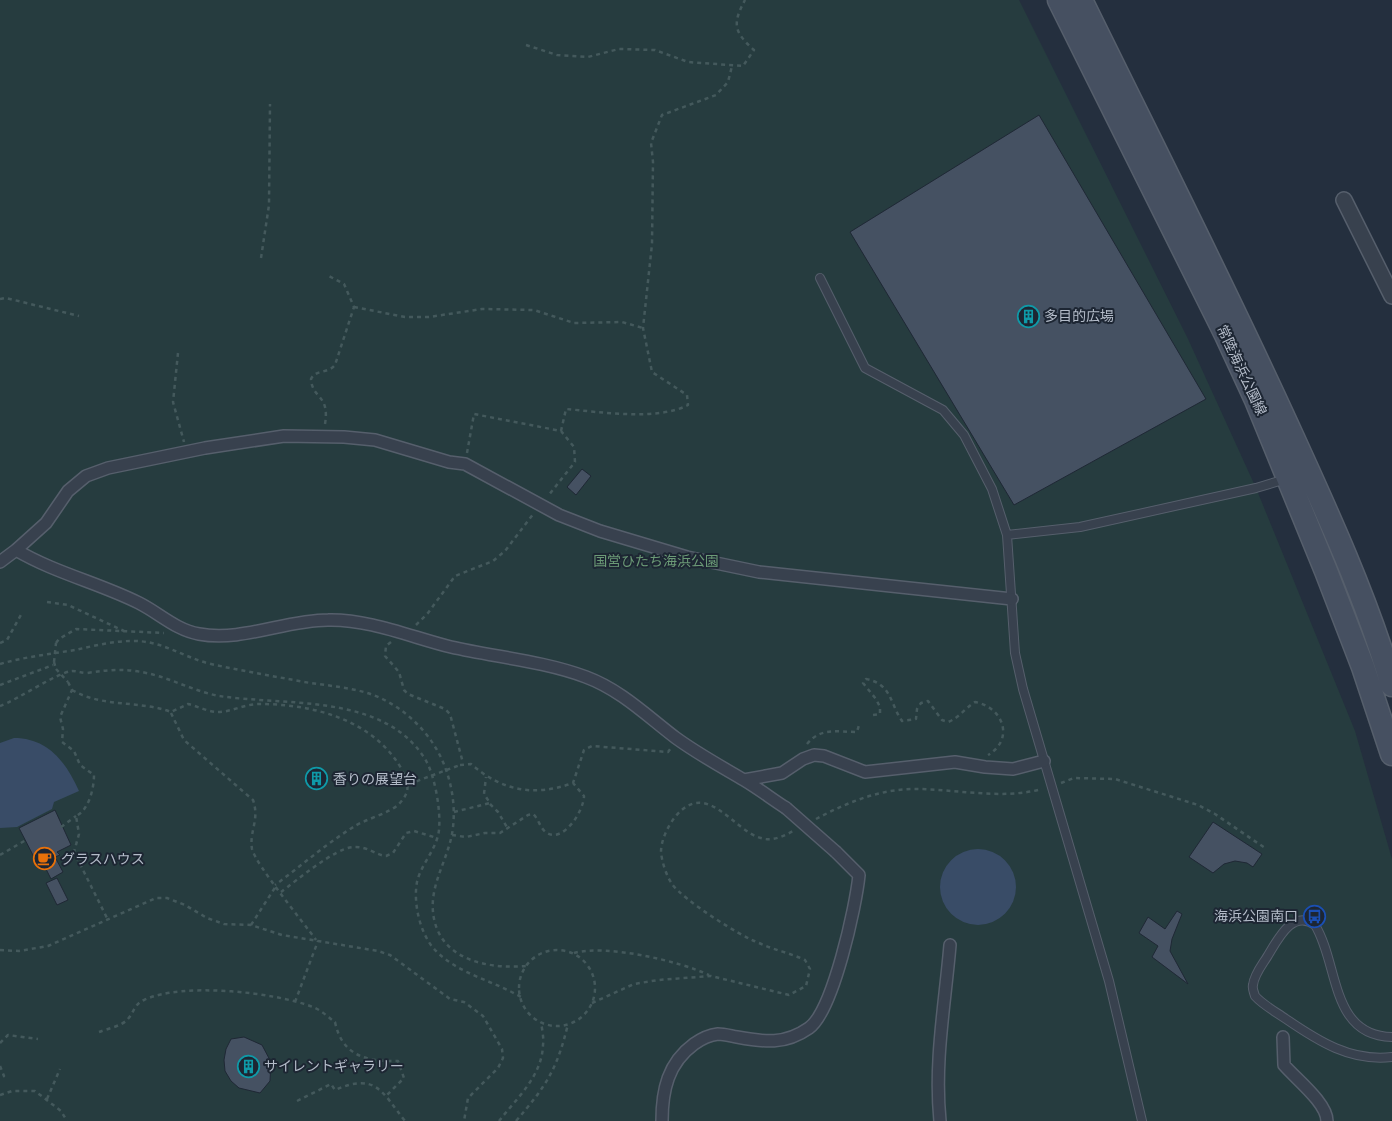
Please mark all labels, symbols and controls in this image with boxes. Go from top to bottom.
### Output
building icon: 多目的広場 [1016,304,1040,328]
place label: 多目的広場 [1044,307,1114,327]
street label: 常陸海浜公園線 [1211,322,1271,419]
park label: 国営ひたち海浜公園 [593,552,719,572]
building icon: 香りの展望台 [305,767,329,791]
place label: 香りの展望台 [333,770,417,790]
cafe icon: グラスハウス [33,847,57,871]
place label: グラスハウス [61,850,145,870]
bus stop icon: 海浜公園南口 [1302,904,1326,928]
place label: 海浜公園南口 [1214,907,1298,927]
building icon: サイレントギャラリー [236,1054,260,1078]
place label: サイレントギャラリー [264,1057,404,1077]

